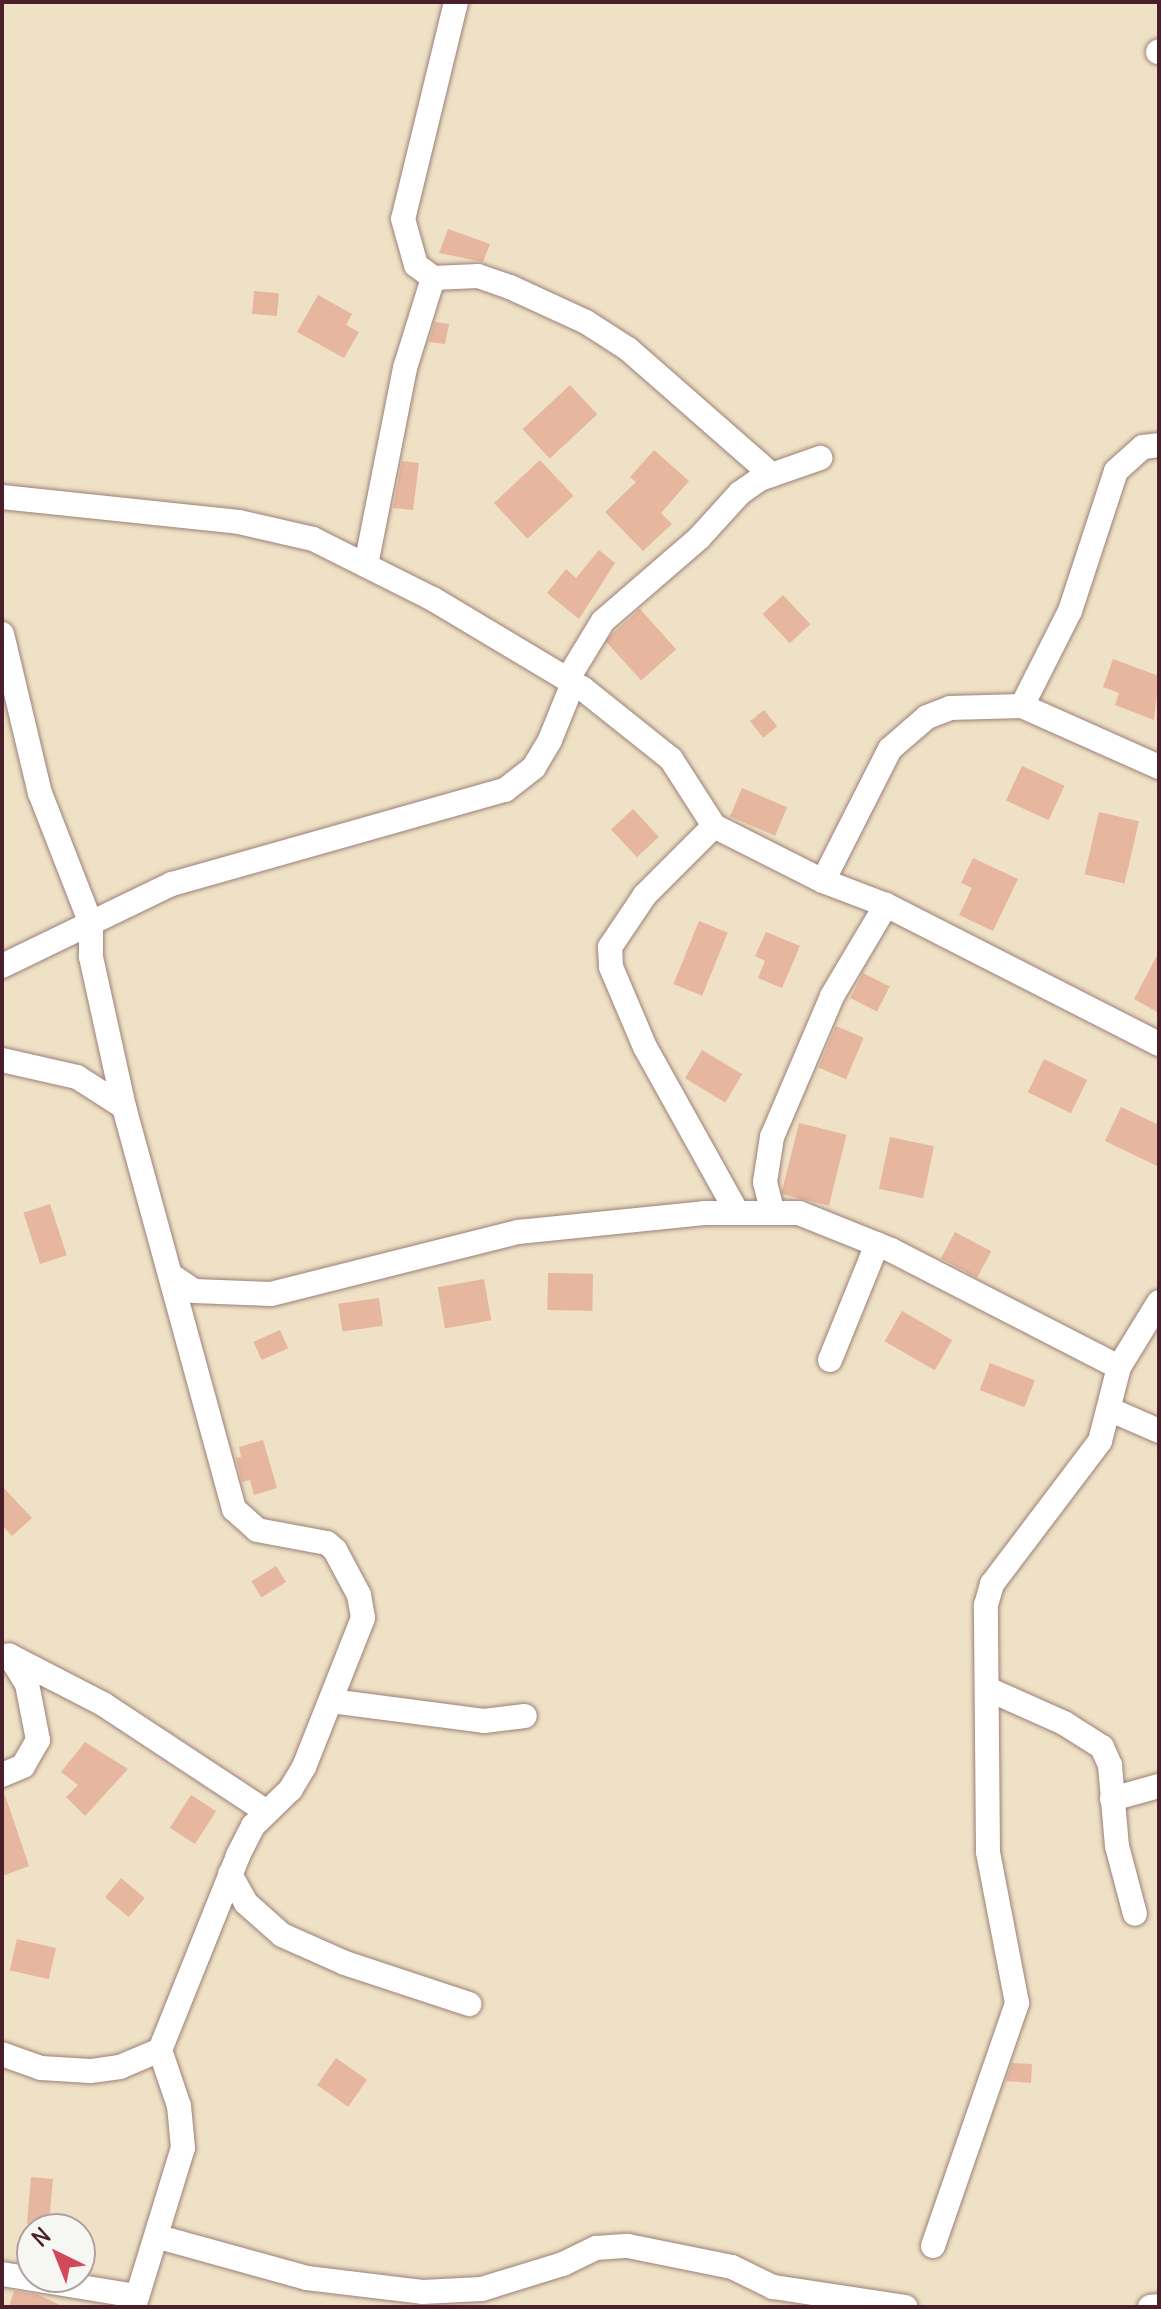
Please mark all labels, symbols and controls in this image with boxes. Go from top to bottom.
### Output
north arrow [16,2213,96,2293]
text: N [26,2221,56,2252]

